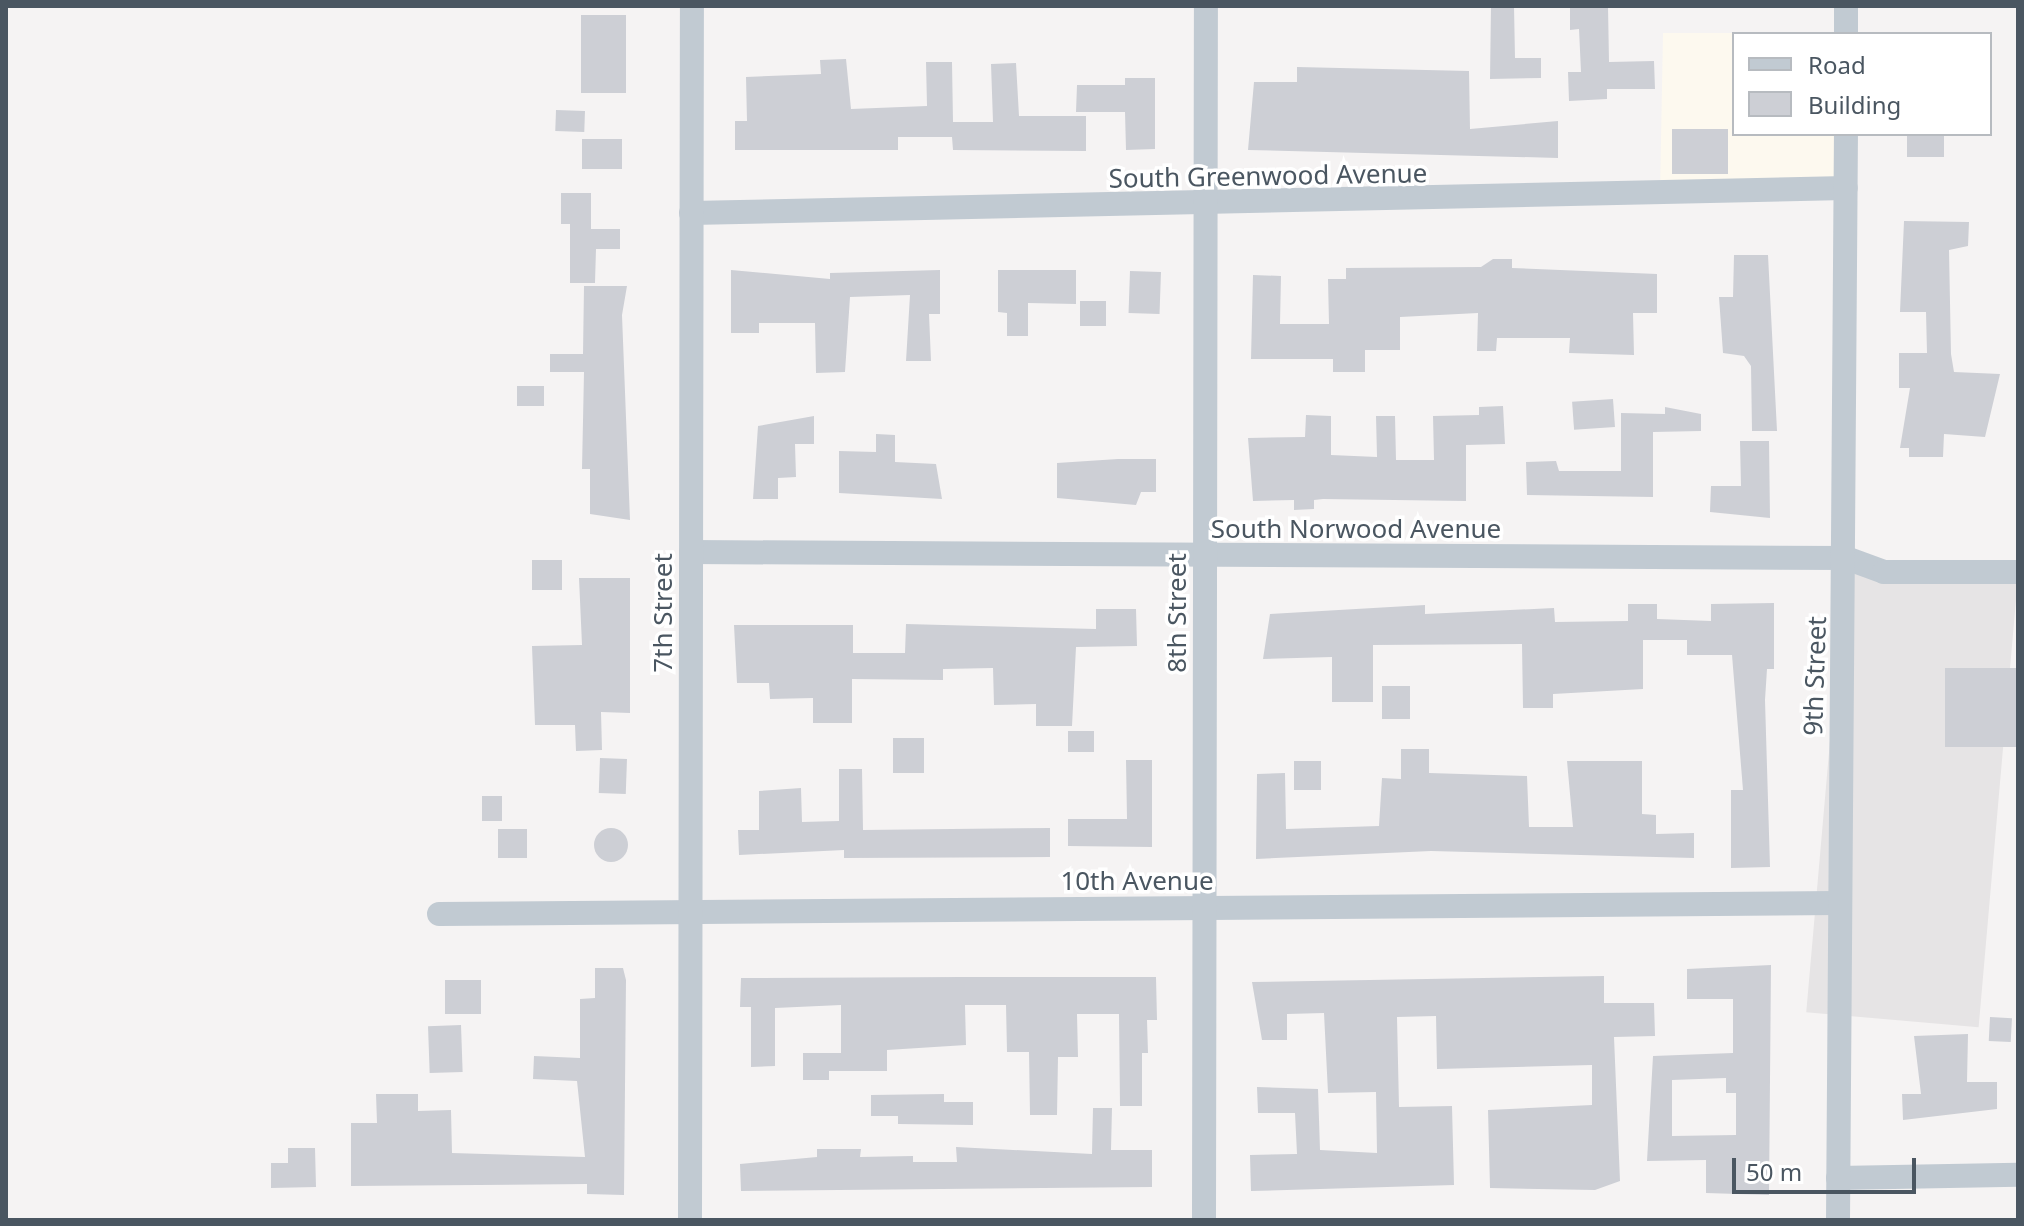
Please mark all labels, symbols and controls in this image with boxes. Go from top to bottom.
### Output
legend [1732,32,1992,136]
text: Road [1808,48,1866,81]
text: Building [1808,88,1901,121]
street label: South Greenwood Avenue [1108,158,1428,194]
street label: South Norwood Avenue [1211,513,1501,545]
street label: 7th Street [647,553,679,673]
street label: 8th Street [1161,553,1193,673]
street label: 9th Street [1797,616,1833,736]
street label: 10th Avenue [1060,865,1214,897]
scale bar [1736,1142,1920,1192]
text: 50 m [1746,1155,1802,1188]

